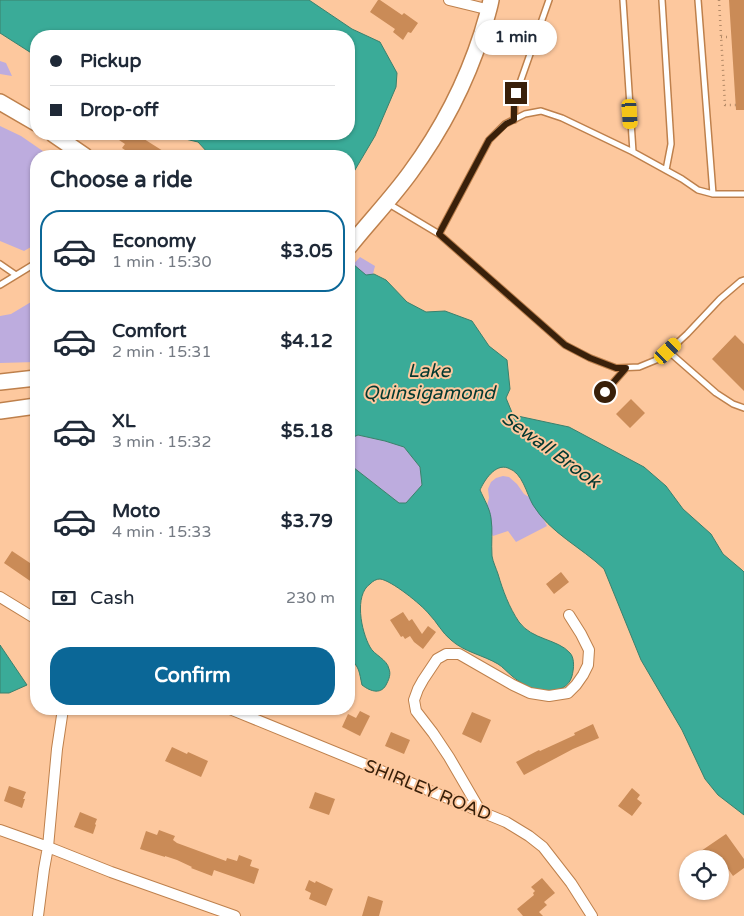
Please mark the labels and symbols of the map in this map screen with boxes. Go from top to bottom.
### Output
callout: 1 min [475,21,557,56]
route end [505,82,527,104]
car [621,99,638,129]
car [651,335,684,367]
water label: Lake Quinsigamond [363,360,497,404]
route start [594,381,616,403]
water label: Sewall Brook [498,407,606,494]
street label: SHIRLEY ROAD [361,755,495,825]

